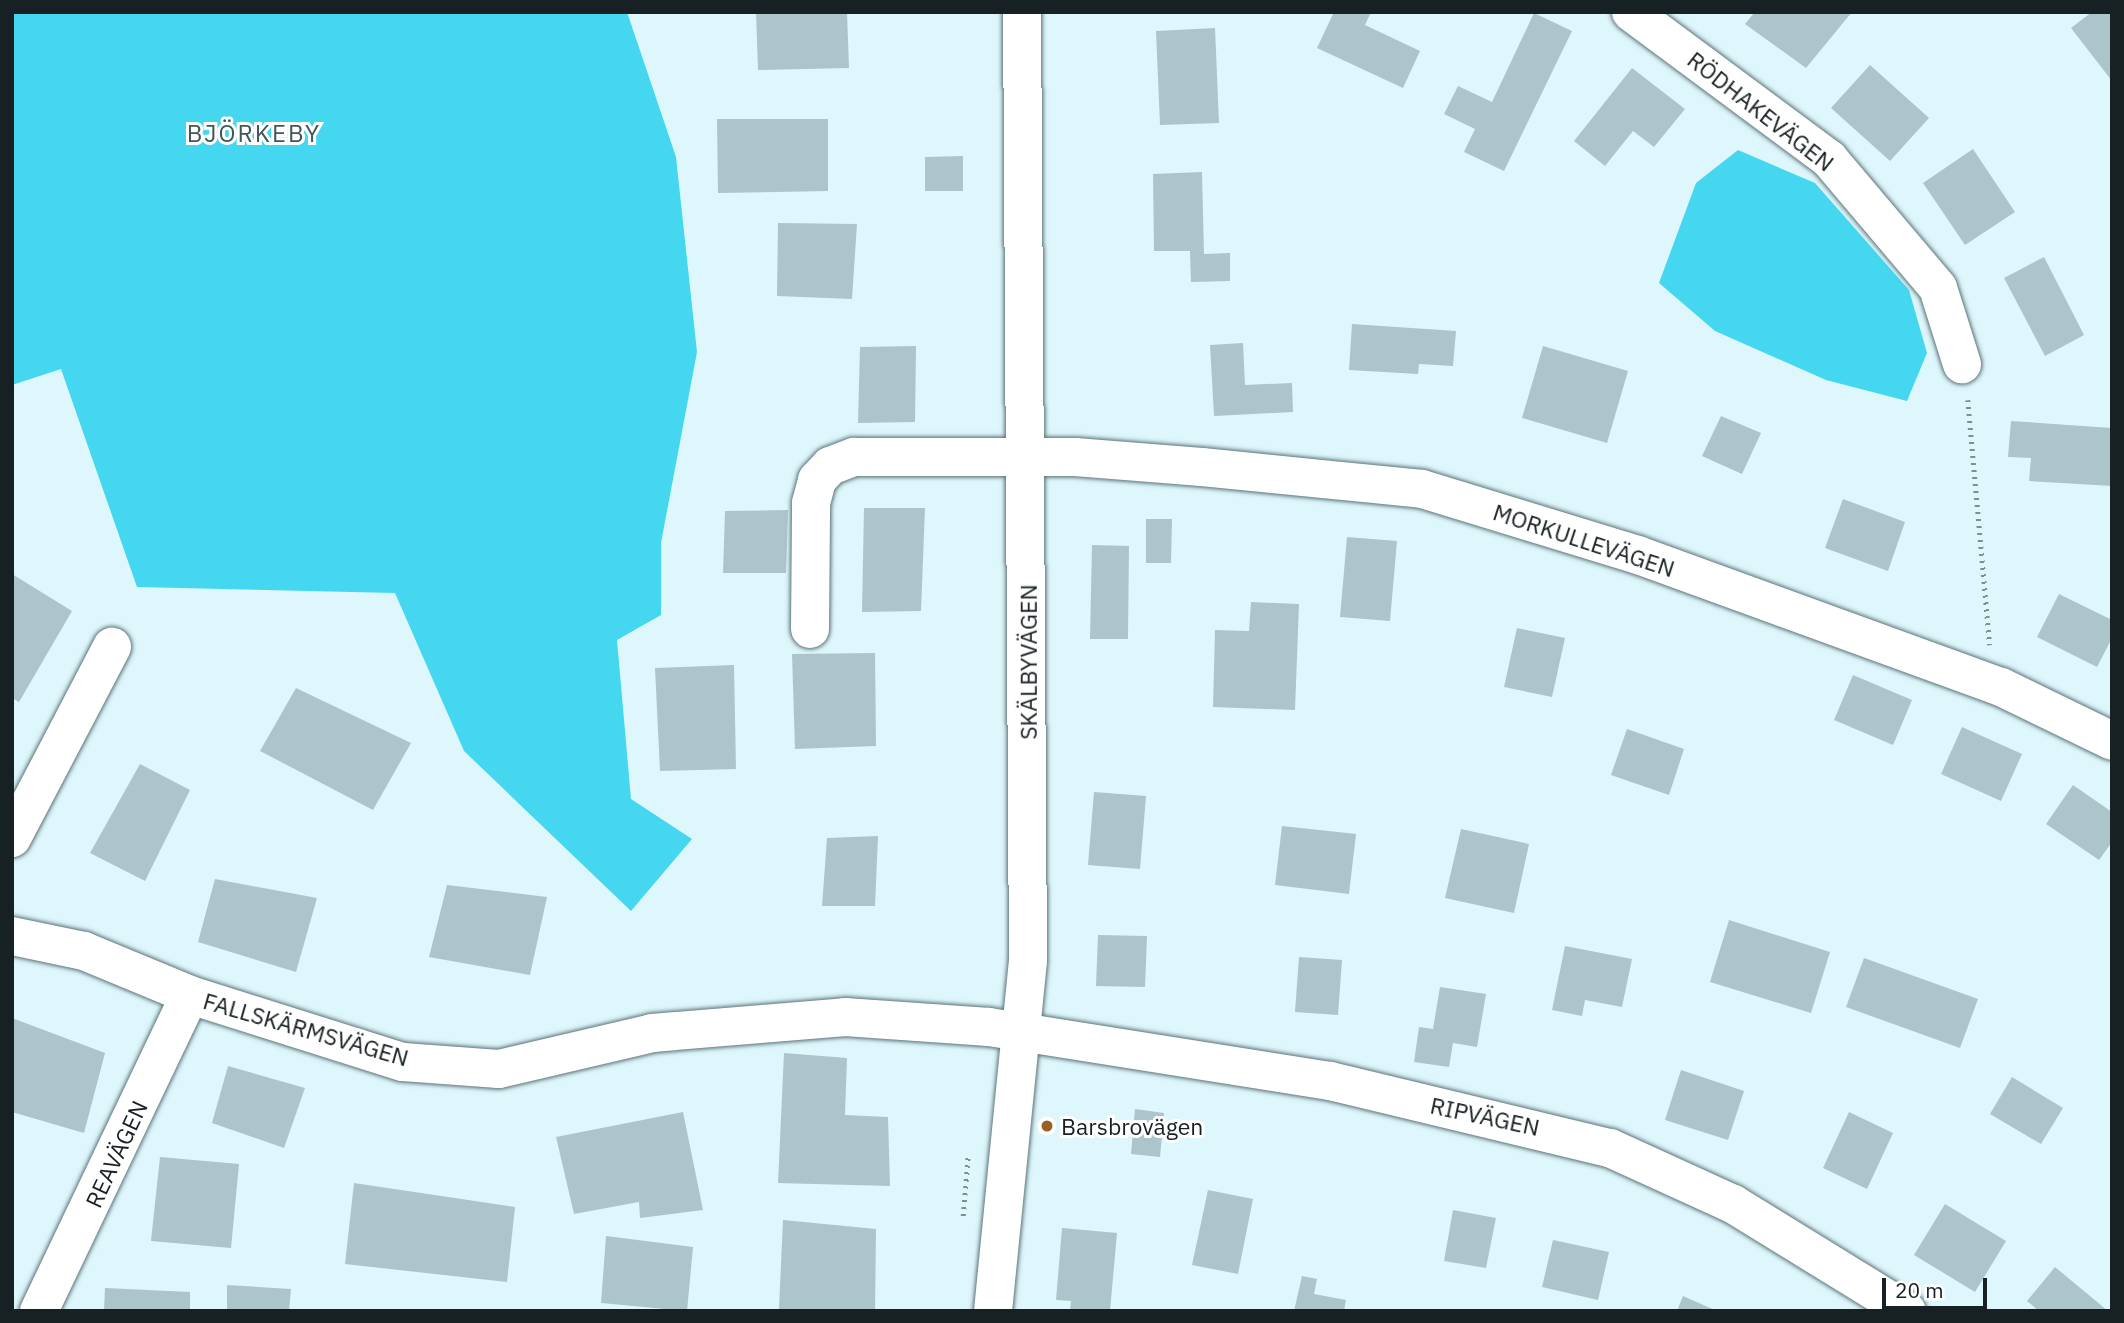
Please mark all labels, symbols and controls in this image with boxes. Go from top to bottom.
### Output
street label: RÖDHAKEVÄGEN [1682,45,1840,177]
district label: BJÖRKEBY [188,120,320,148]
street label: MORKULLEVÄGEN [1490,498,1678,582]
street label: SKÄLBYVÄGEN [1014,584,1042,740]
street label: FALLSKÄRMSVÄGEN [200,986,412,1072]
street label: RIPVÄGEN [1428,1091,1542,1141]
street label: REAVÄGEN [79,1096,153,1212]
place label: Barsbrovägen [1061,1112,1203,1140]
marker: Barsbrovägen [1039,1118,1055,1134]
scale bar [1886,1264,1991,1308]
text: 20 m [1895,1276,1944,1304]

